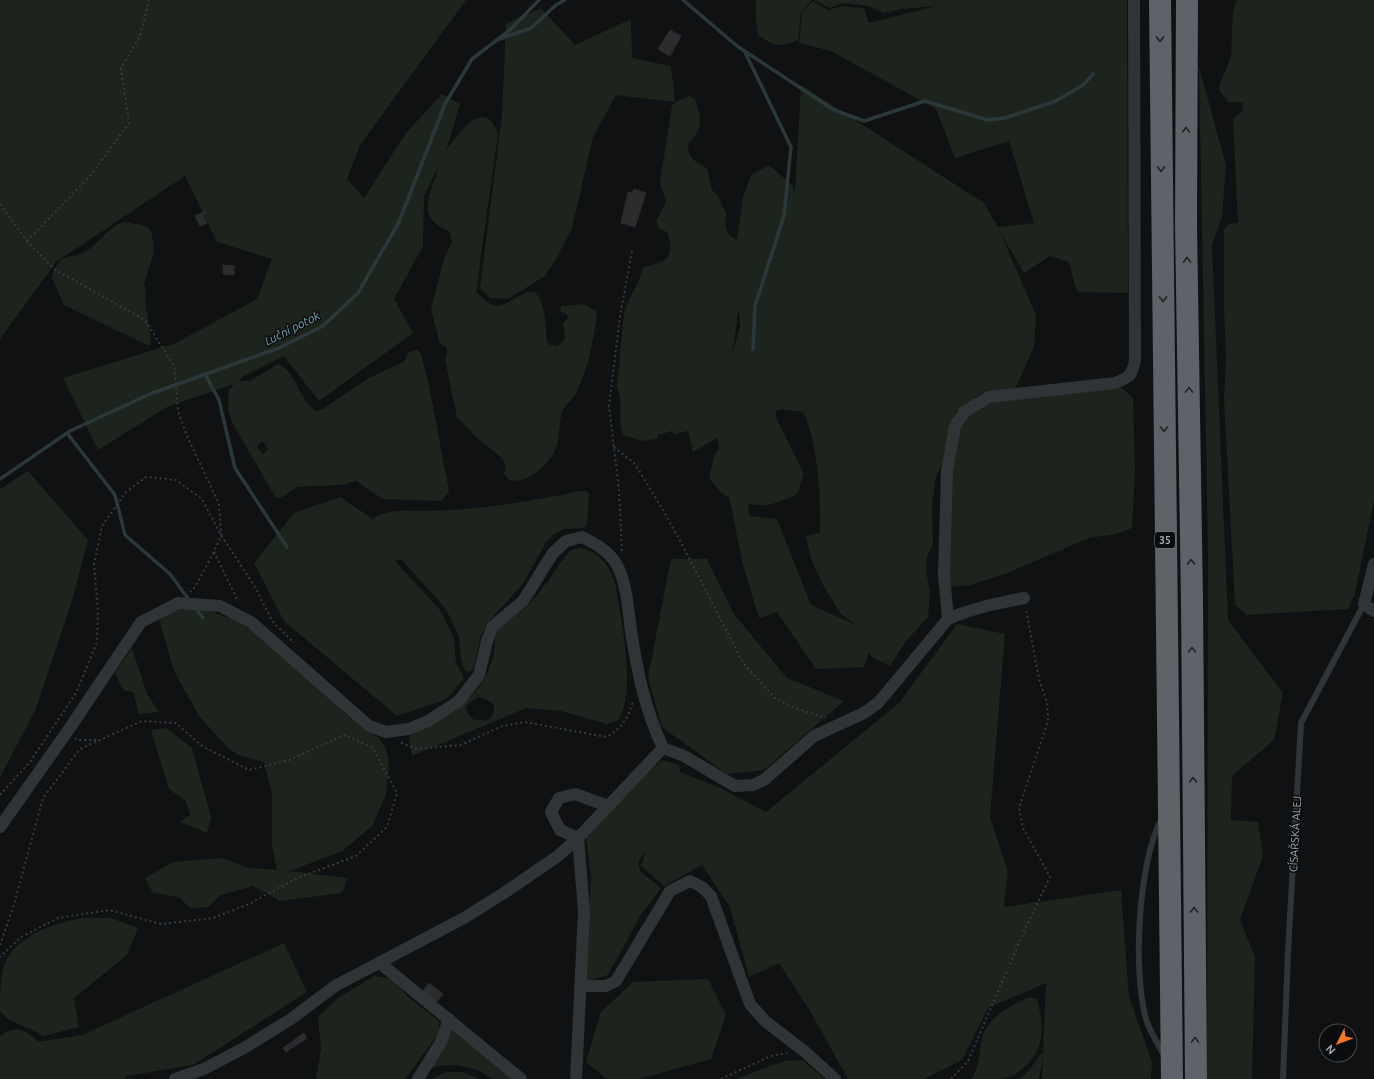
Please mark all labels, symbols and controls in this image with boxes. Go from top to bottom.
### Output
one-way arrow [1156,36,1164,42]
one-way arrow [1182,127,1190,133]
one-way arrow [1157,166,1165,172]
one-way arrow [1183,257,1191,263]
one-way arrow [1159,296,1167,302]
water label: Luční potok [262,308,323,348]
one-way arrow [1185,387,1193,393]
one-way arrow [1160,426,1168,432]
road number: 35 [1155,532,1175,548]
one-way arrow [1187,559,1196,565]
one-way arrow [1188,647,1196,653]
one-way arrow [1189,777,1197,783]
street label: CÍSAŘSKÁ ALEJ [1286,795,1303,872]
one-way arrow [1190,907,1198,913]
north arrow [1318,1023,1358,1063]
one-way arrow [1191,1037,1199,1043]
text: N [1323,1043,1338,1057]

